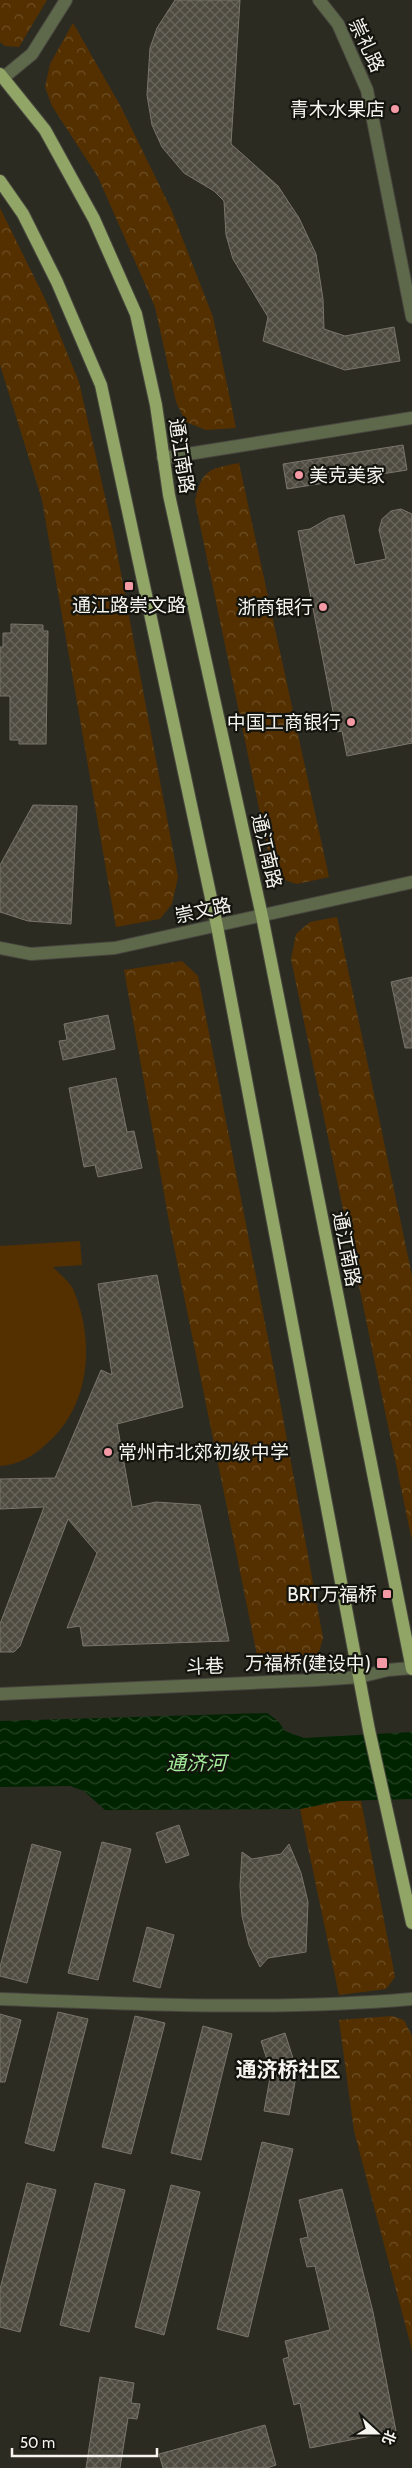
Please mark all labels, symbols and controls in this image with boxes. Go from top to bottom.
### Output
street label: 崇礼路 [344,15,389,76]
place label: 青木水果店 [290,98,385,121]
marker: 青木水果店 [389,103,401,115]
street label: 通江南路 [164,417,199,495]
place label: 美克美家 [309,464,385,487]
marker: 美克美家 [293,469,305,481]
marker: 通江路崇文路 [123,580,135,592]
place label: 通江路崇文路 [72,594,186,617]
place label: 浙商银行 [237,596,313,619]
marker: 浙商银行 [317,601,329,613]
place label: 中国工商银行 [227,711,341,734]
marker: 中国工商银行 [345,716,357,728]
street label: 通江南路 [247,811,286,891]
street label: 崇文路 [173,893,233,928]
street label: 通江南路 [328,1210,365,1289]
place label: 常州市北郊初级中学 [118,1441,289,1464]
marker: 常州市北郊初级中学 [102,1446,114,1458]
place label: BRT万福桥 [287,1583,377,1606]
marker: BRT万福桥 [381,1588,393,1600]
place label: 万福桥(建设中) [245,1652,371,1675]
street label: 斗巷 [186,1654,224,1679]
marker: 万福桥(建设中) [375,1656,389,1670]
water label: 通济河 [166,1751,230,1775]
district label: 通济桥社区 [236,2057,341,2082]
north arrow [352,2408,402,2458]
scale bar [12,2426,158,2458]
text: 北 [378,2428,400,2447]
text: 50 m [20,2434,55,2452]

